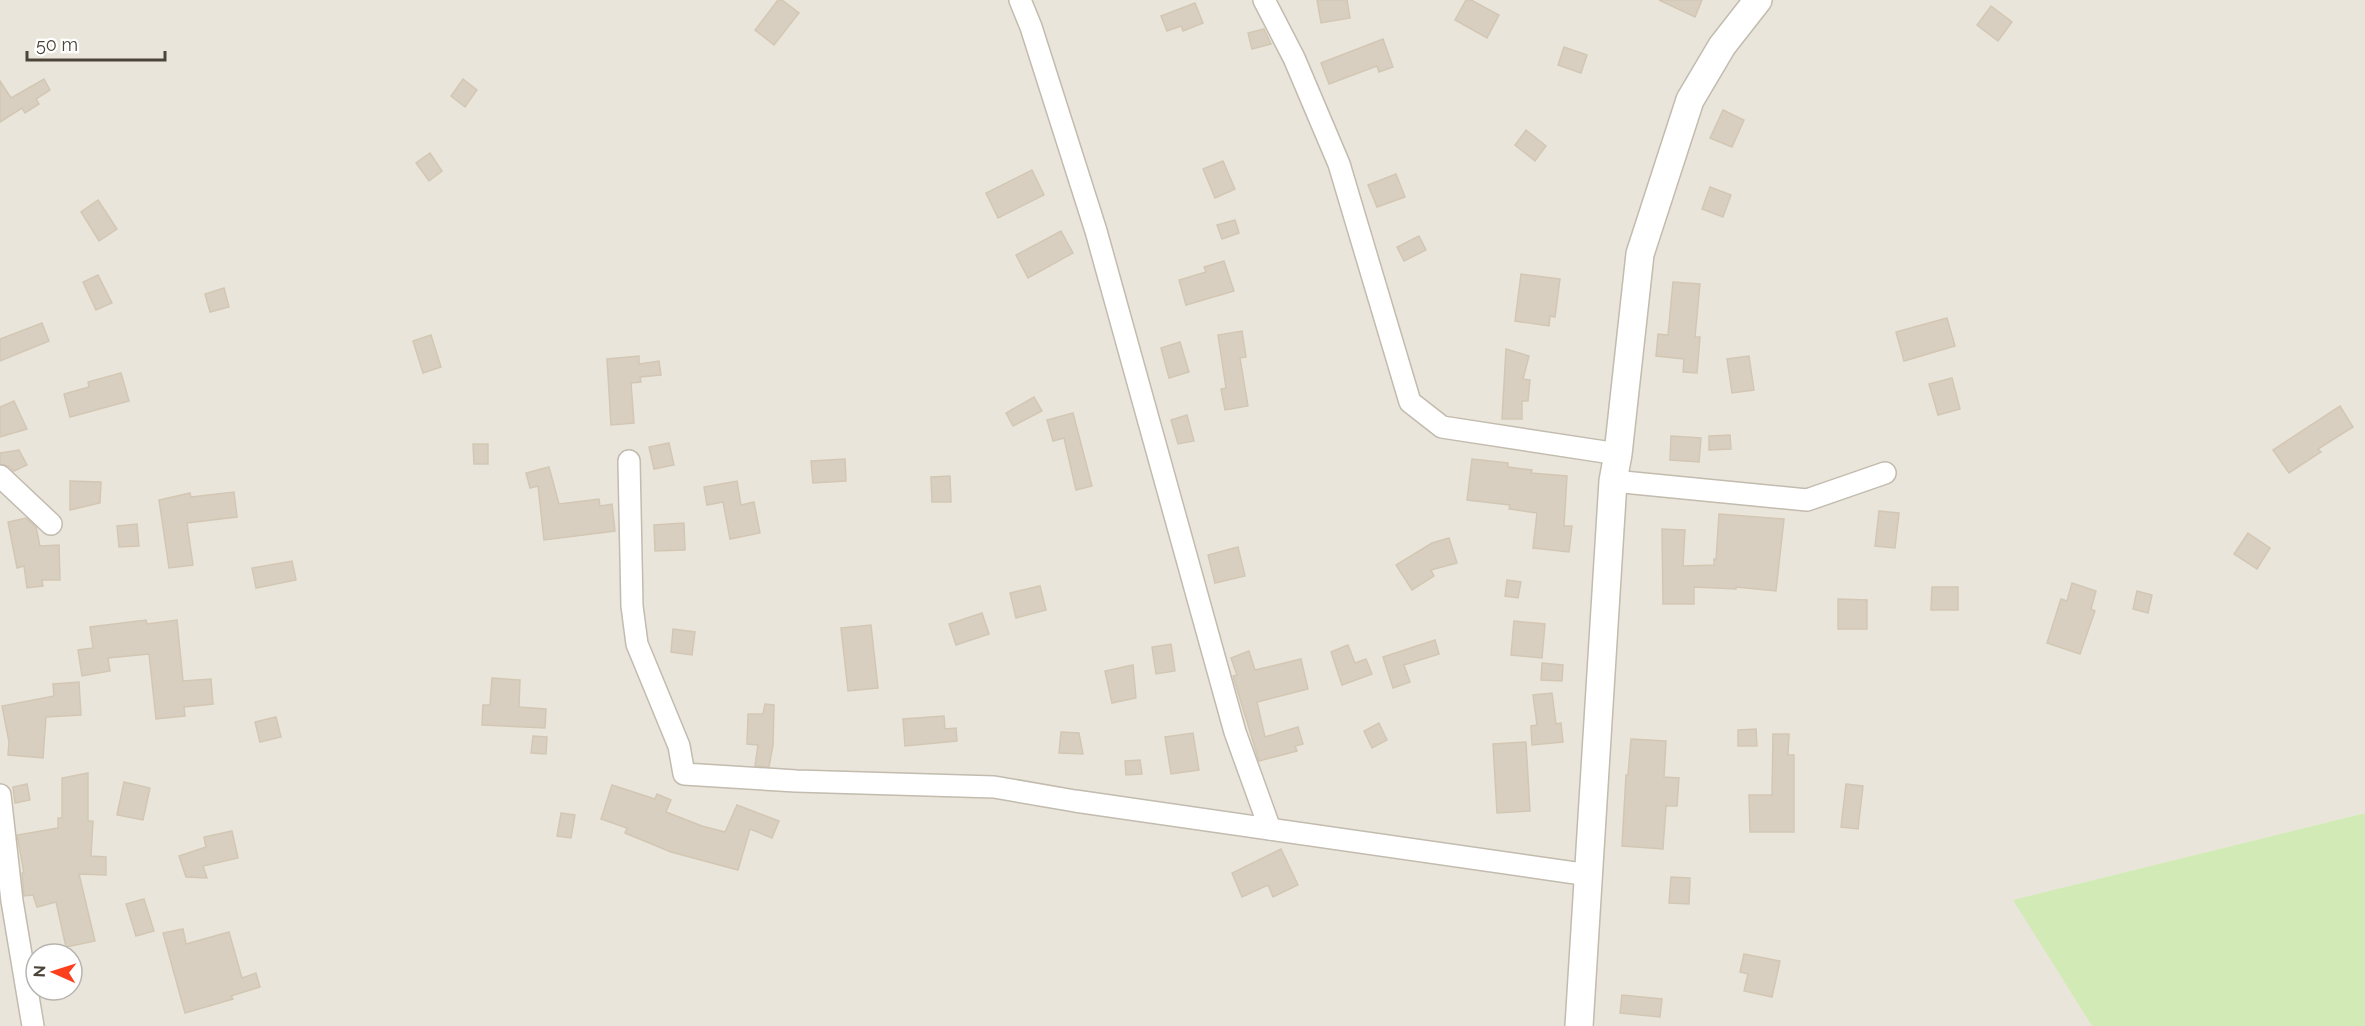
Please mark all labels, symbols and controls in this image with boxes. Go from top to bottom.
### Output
scale bar [27,24,165,62]
text: 50 m [36,34,78,55]
north arrow [24,942,84,1002]
text: N [30,965,49,978]

